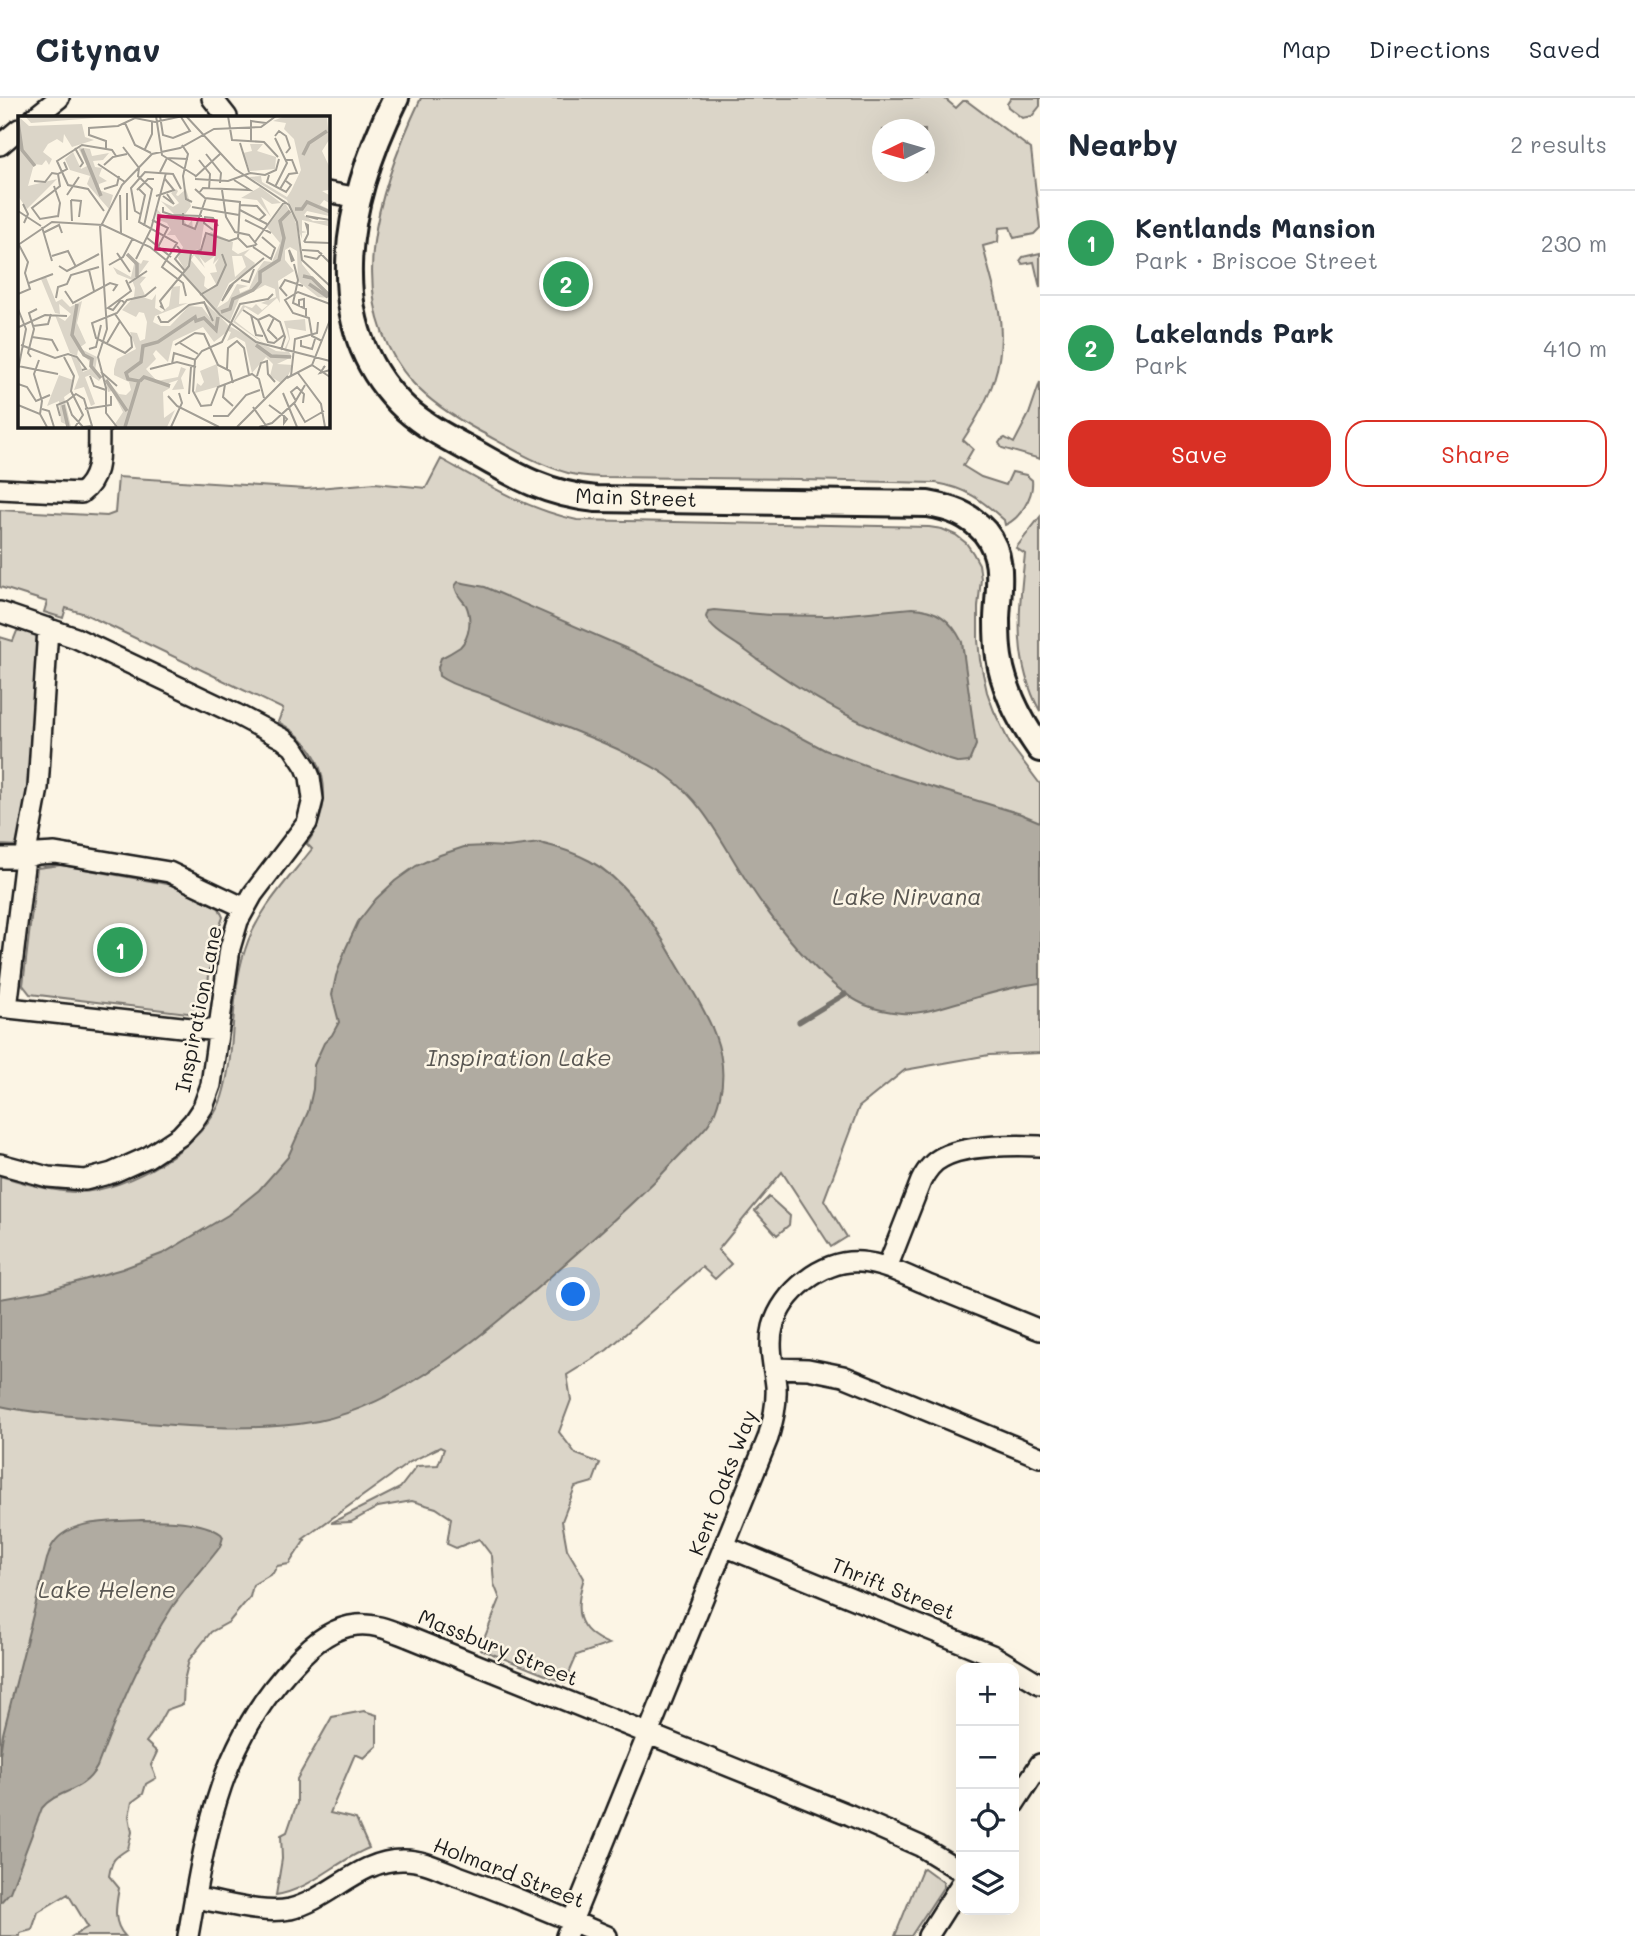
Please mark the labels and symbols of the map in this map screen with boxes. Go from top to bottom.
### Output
inset map [18,116,329,427]
north arrow [872,119,935,182]
pin: 2 [543,258,589,310]
street label: Main Street [575,481,697,512]
water label: Lake Nirvana [832,881,982,911]
street label: Inspiration Lane [168,923,227,1094]
pin: 1 [97,924,143,976]
water label: Inspiration Lake [427,1042,611,1072]
your location [556,1277,590,1311]
street label: Kent Oaks Way [681,1406,762,1559]
street label: Thrift Street [828,1550,960,1625]
water label: Lake Helene [38,1574,176,1604]
street label: Massbury Street [415,1602,583,1691]
street label: Holmard Street [430,1830,589,1913]

